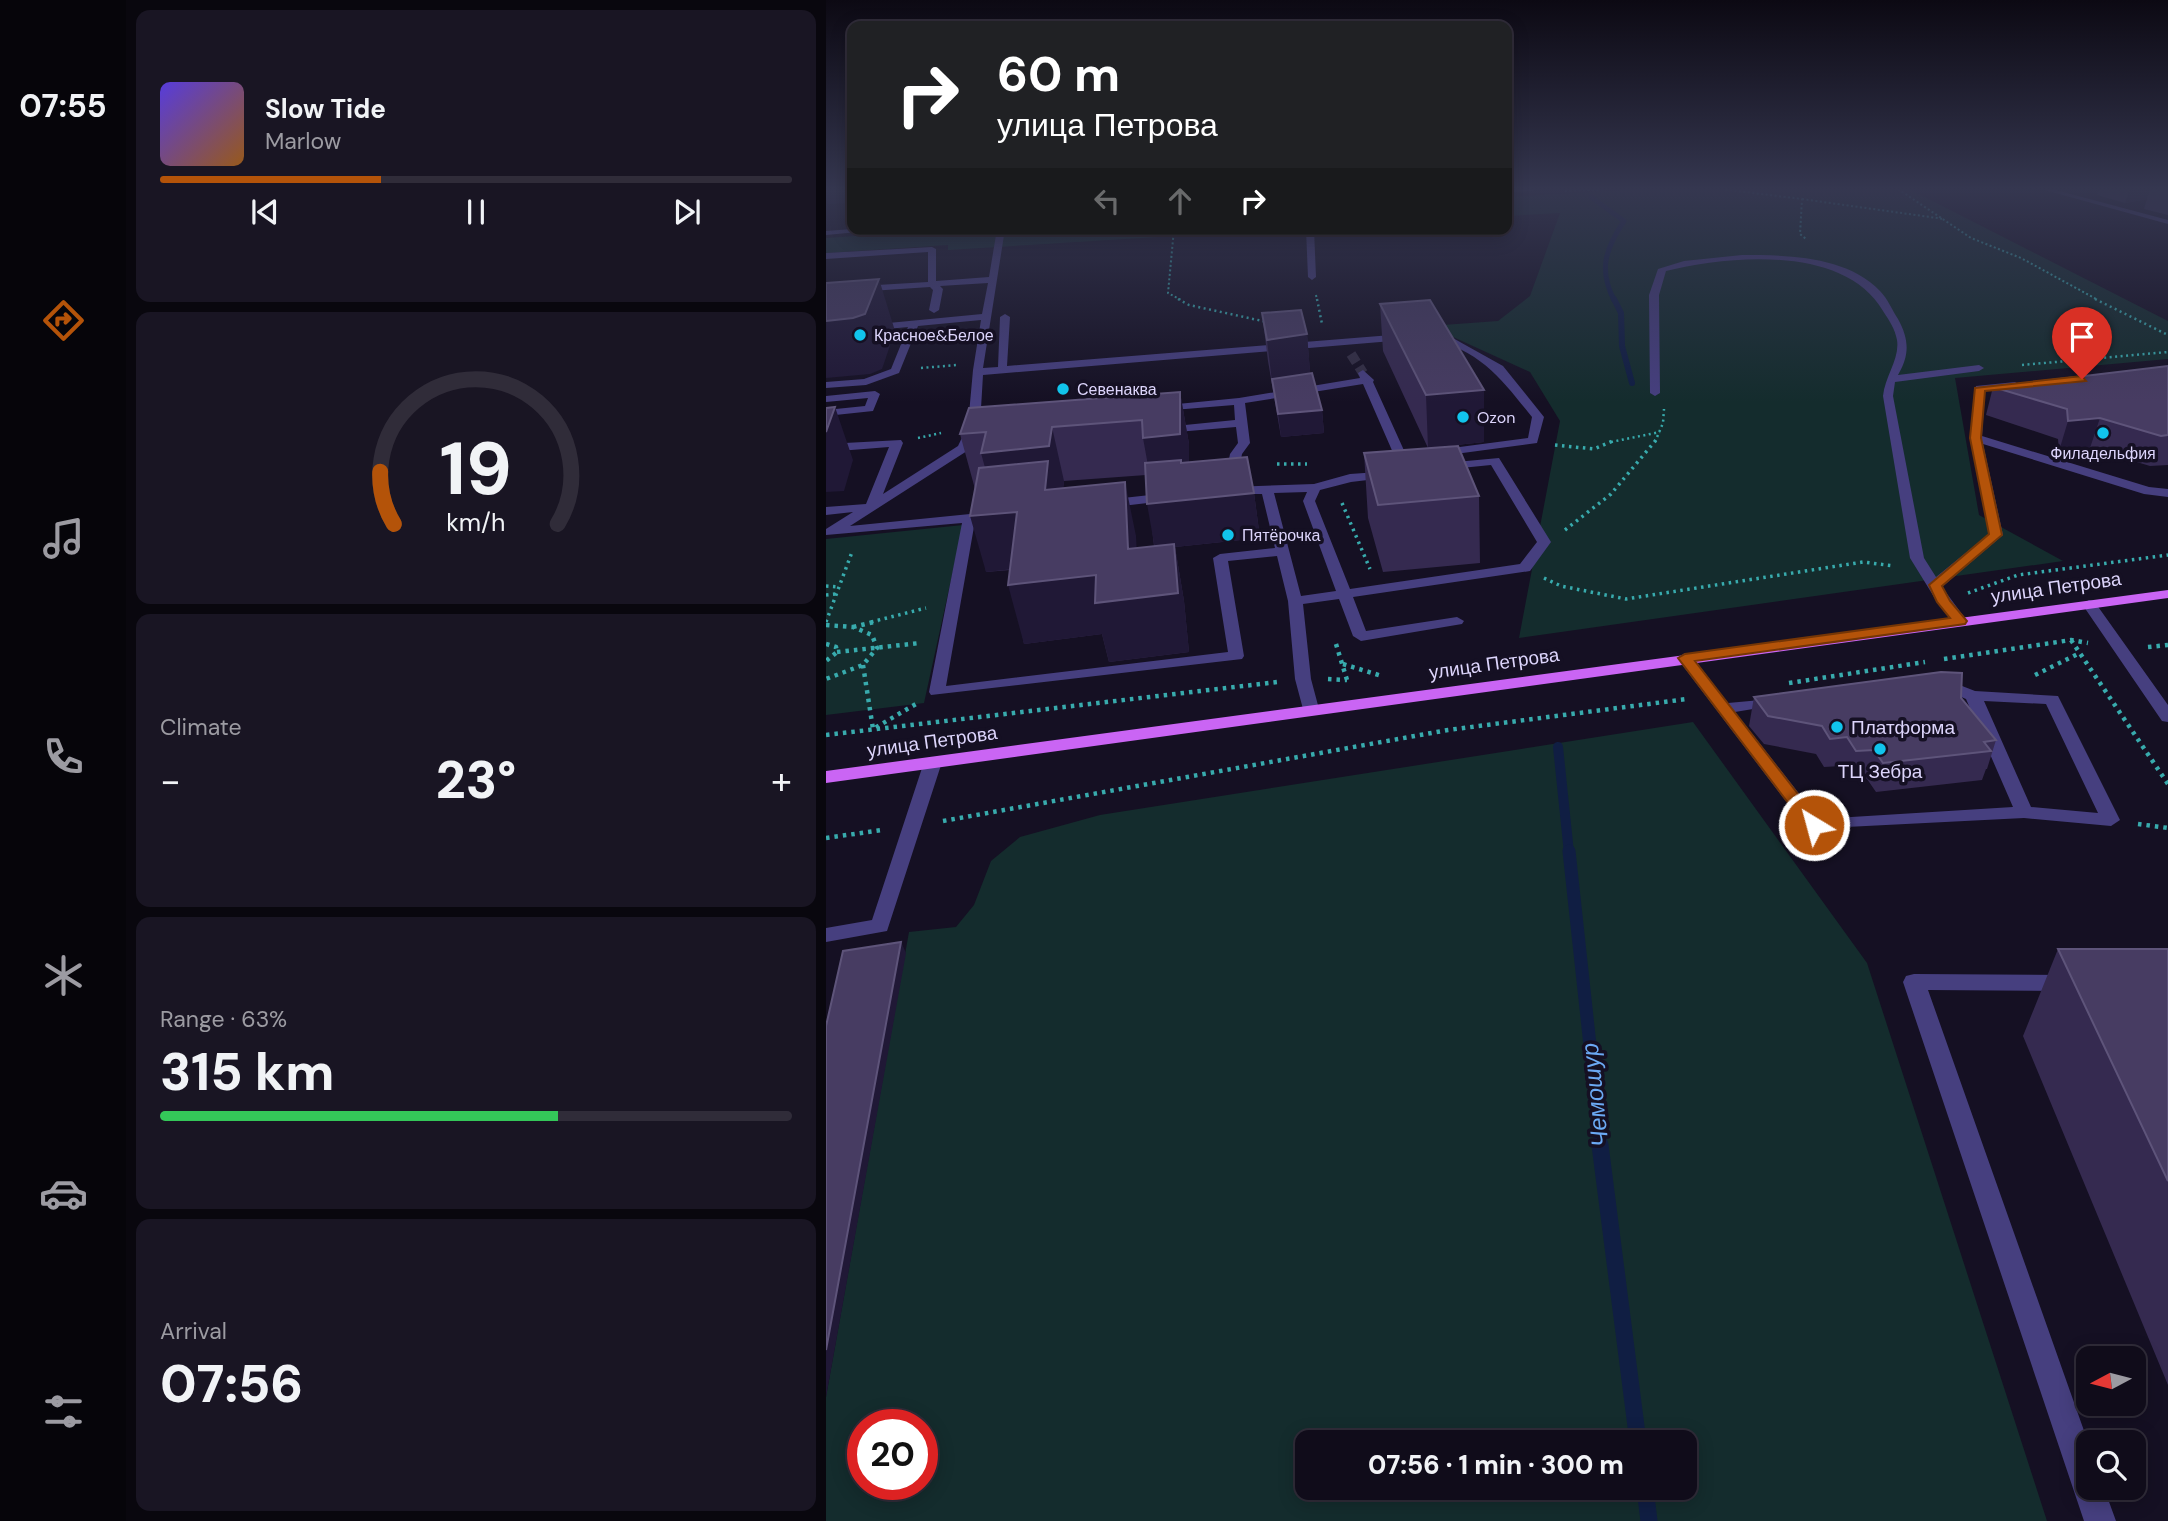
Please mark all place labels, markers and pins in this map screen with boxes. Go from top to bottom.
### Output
pin [2052,307,2112,379]
place label: Красное&Белое [874,325,994,346]
marker: Красное&Белое [852,327,868,343]
place label: Севенаква [1077,379,1157,400]
marker: Севенаква [1055,381,1071,397]
place label: Ozon [1477,407,1515,428]
marker: Ozon [1455,409,1471,425]
marker: Филадельфия [2095,425,2111,441]
place label: Филадельфия [2050,443,2156,464]
place label: Пятёрочка [1242,525,1321,546]
marker: Пятёрочка [1220,527,1236,543]
place label: Платформа [1851,715,1955,740]
marker: Платформа [1829,719,1845,735]
marker: ТЦ Зебра [1872,741,1888,757]
place label: ТЦ Зебра [1838,759,1923,784]

